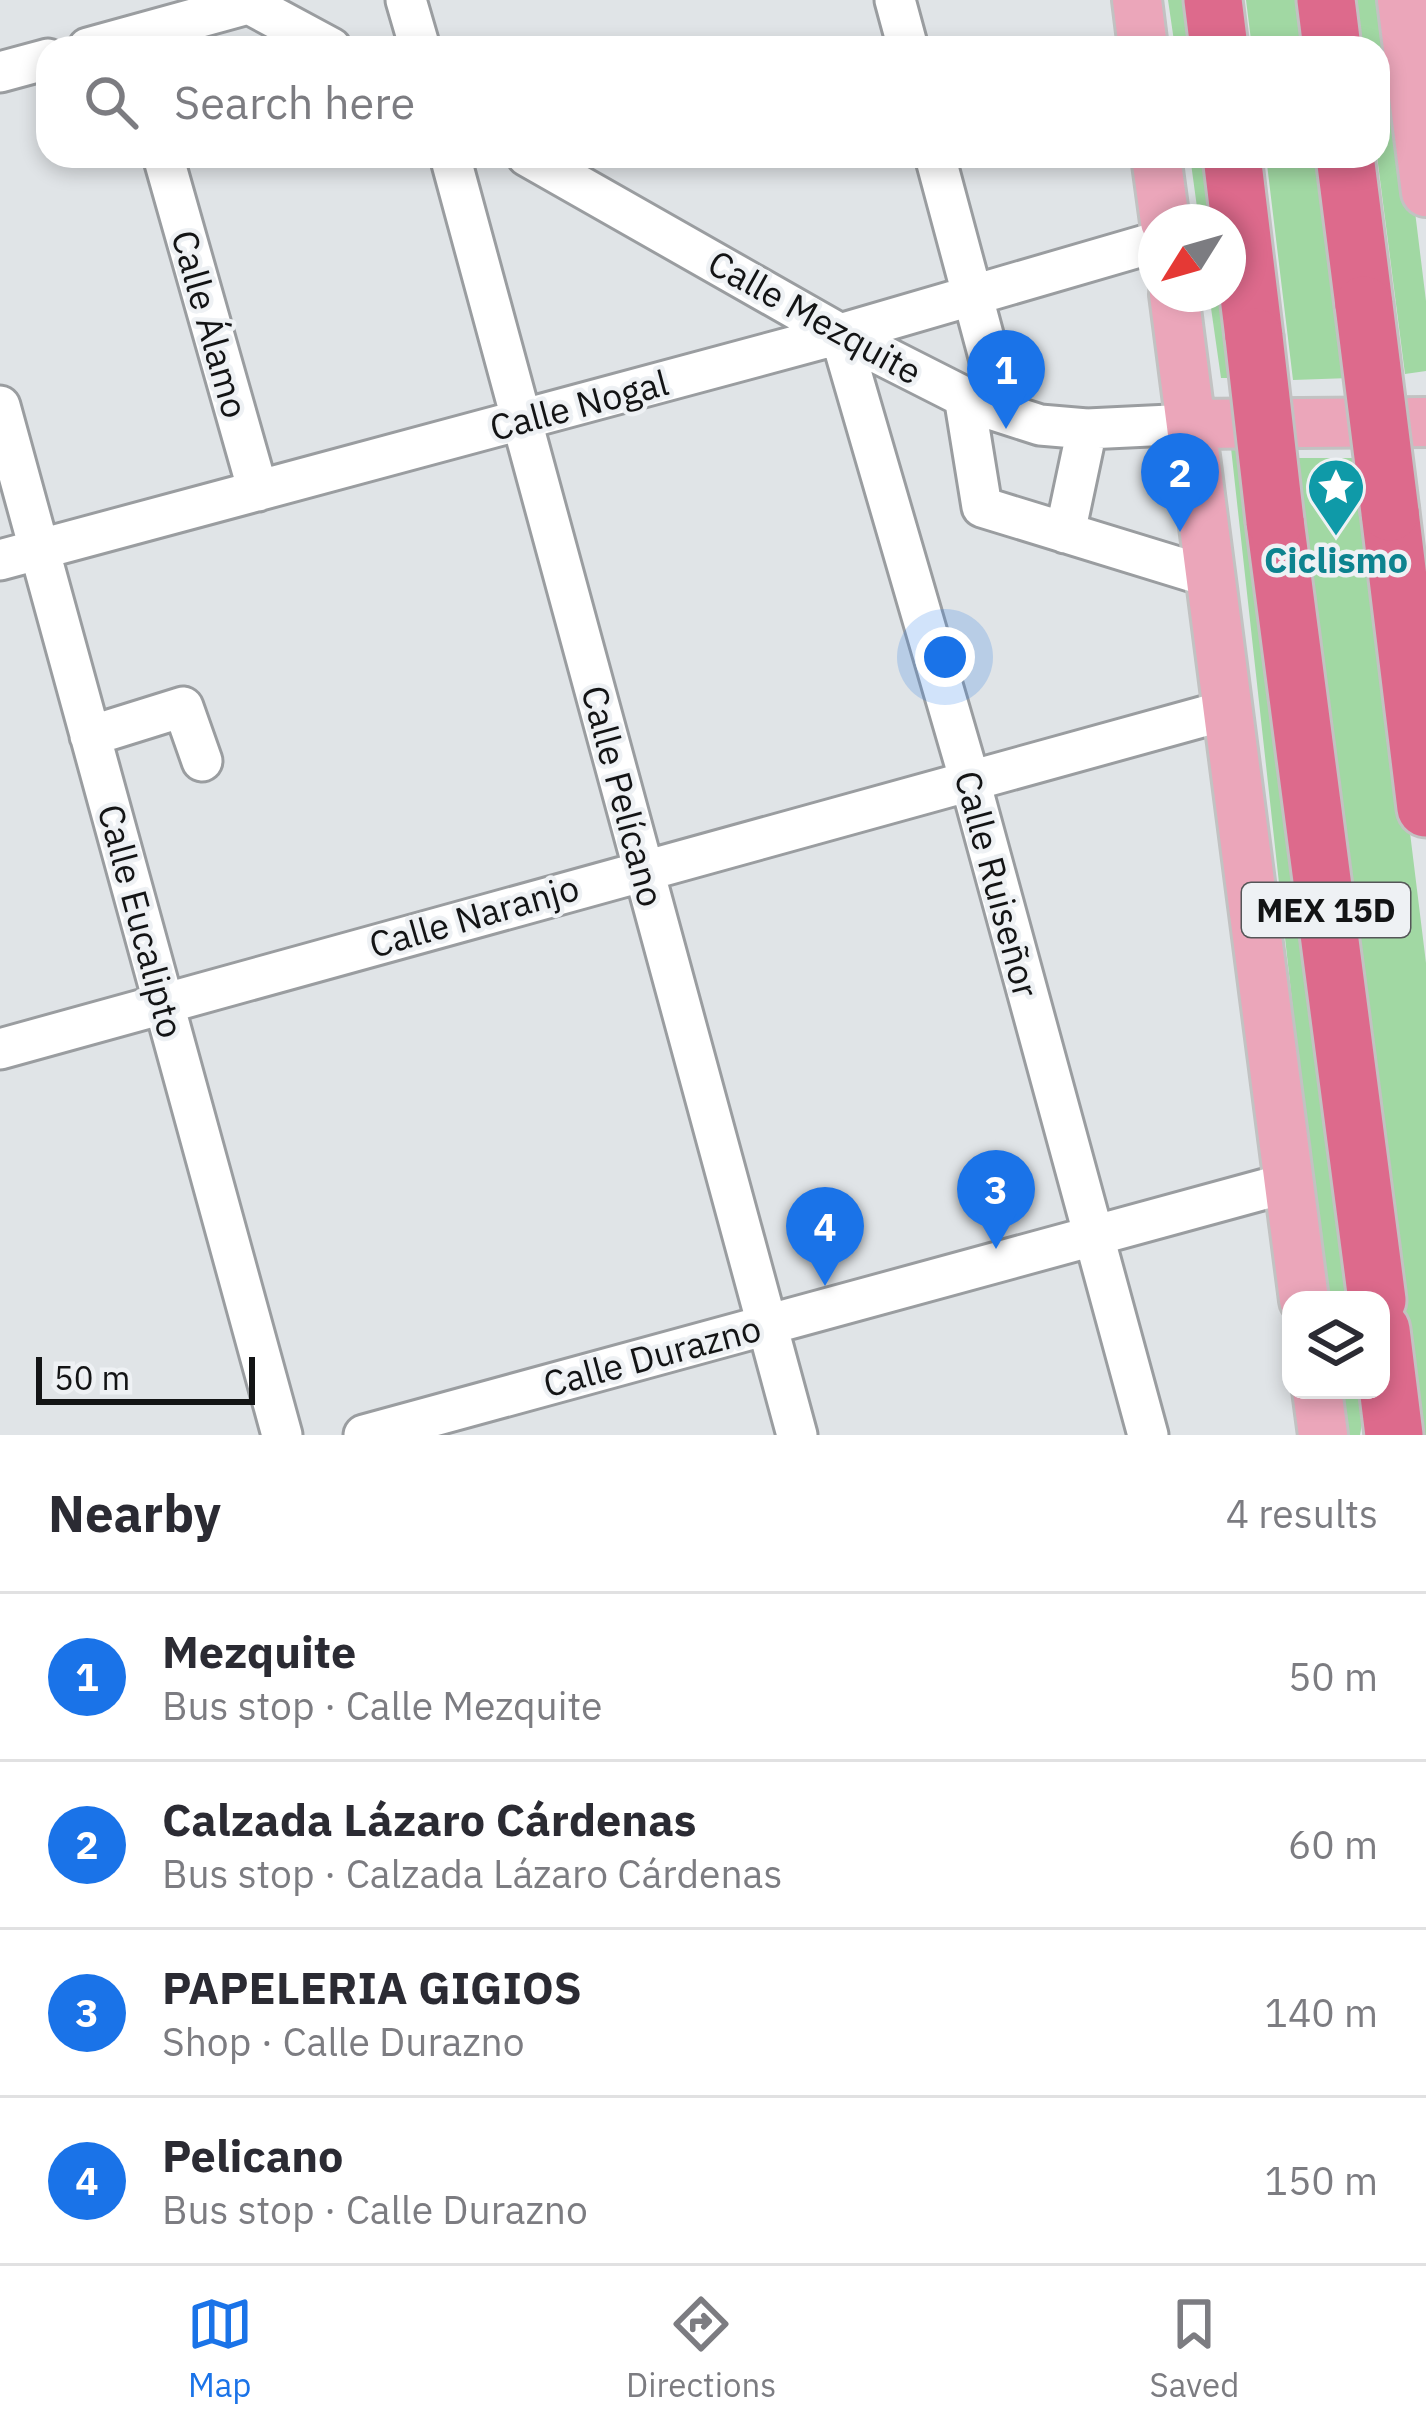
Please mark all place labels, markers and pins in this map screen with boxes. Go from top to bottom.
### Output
pin: 1 [967,330,1045,429]
pin: 2 [1141,433,1219,532]
place icon: Ciclismo [1305,456,1367,538]
place label: Ciclismo [1264,536,1408,583]
pin: 3 [957,1150,1035,1249]
pin: 4 [786,1187,864,1286]

